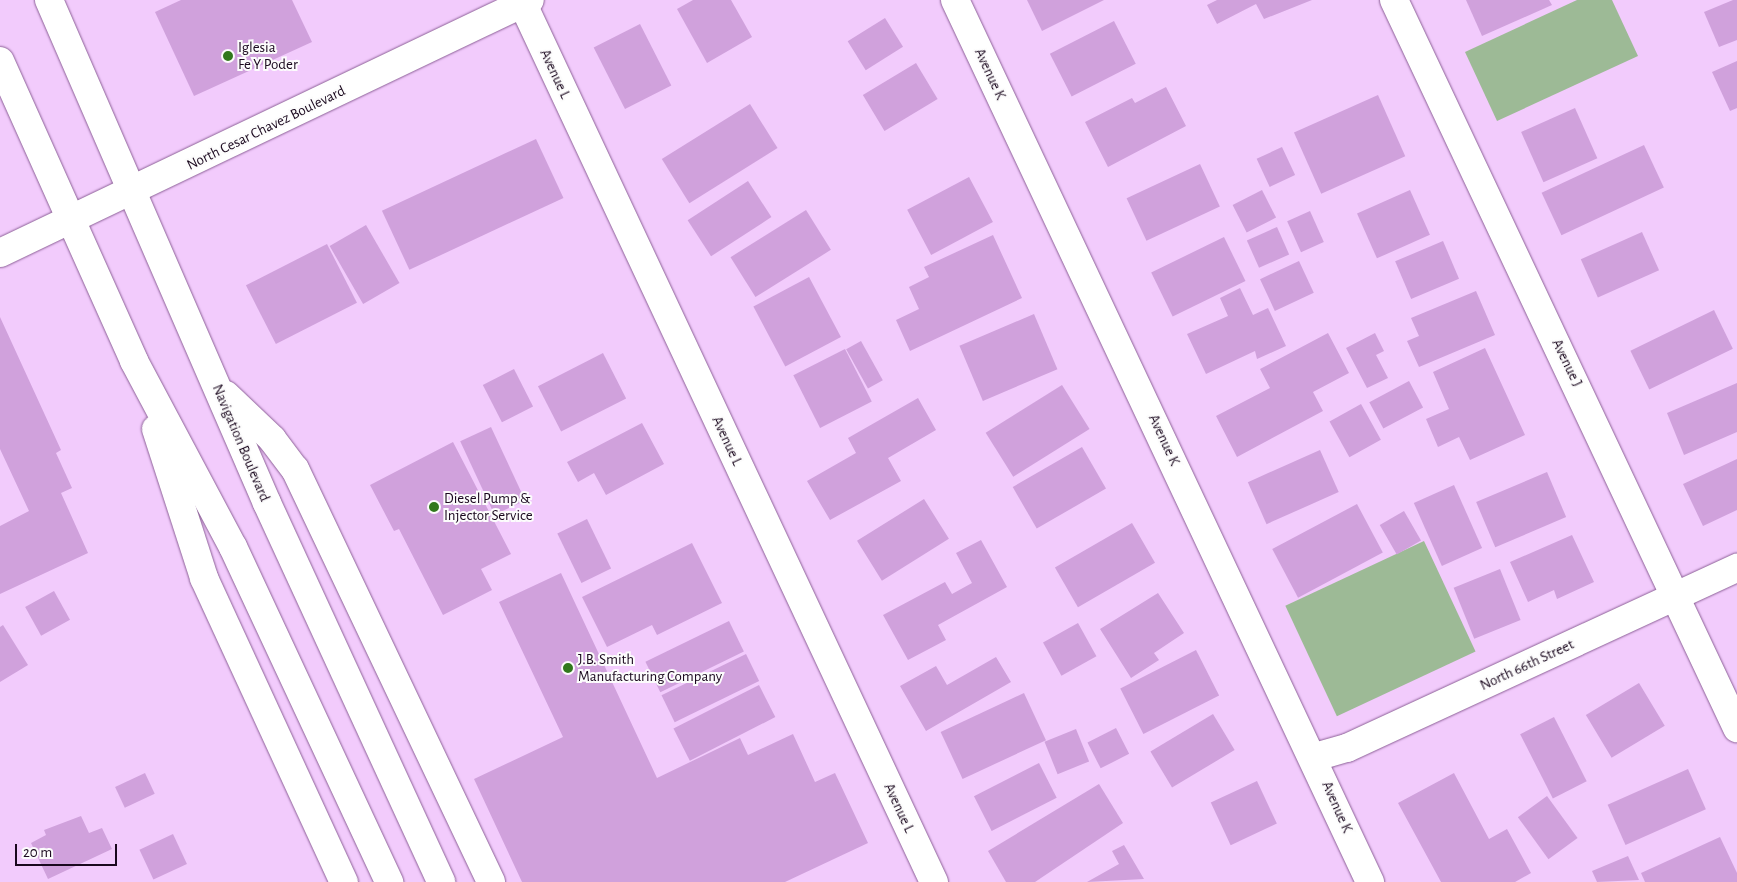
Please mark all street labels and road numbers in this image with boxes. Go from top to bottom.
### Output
street label: Avenue L [536,46,574,102]
street label: Avenue K [970,46,1010,102]
street label: North Cesar Chavez Boulevard [184,82,348,174]
street label: Avenue J [1548,336,1586,390]
street label: Navigation Boulevard [208,382,274,504]
street label: Avenue K [1144,412,1184,468]
street label: Avenue L [708,413,746,469]
street label: North 66th Street [1477,635,1577,695]
street label: Avenue K [1318,778,1356,836]
street label: Avenue L [880,780,918,836]

